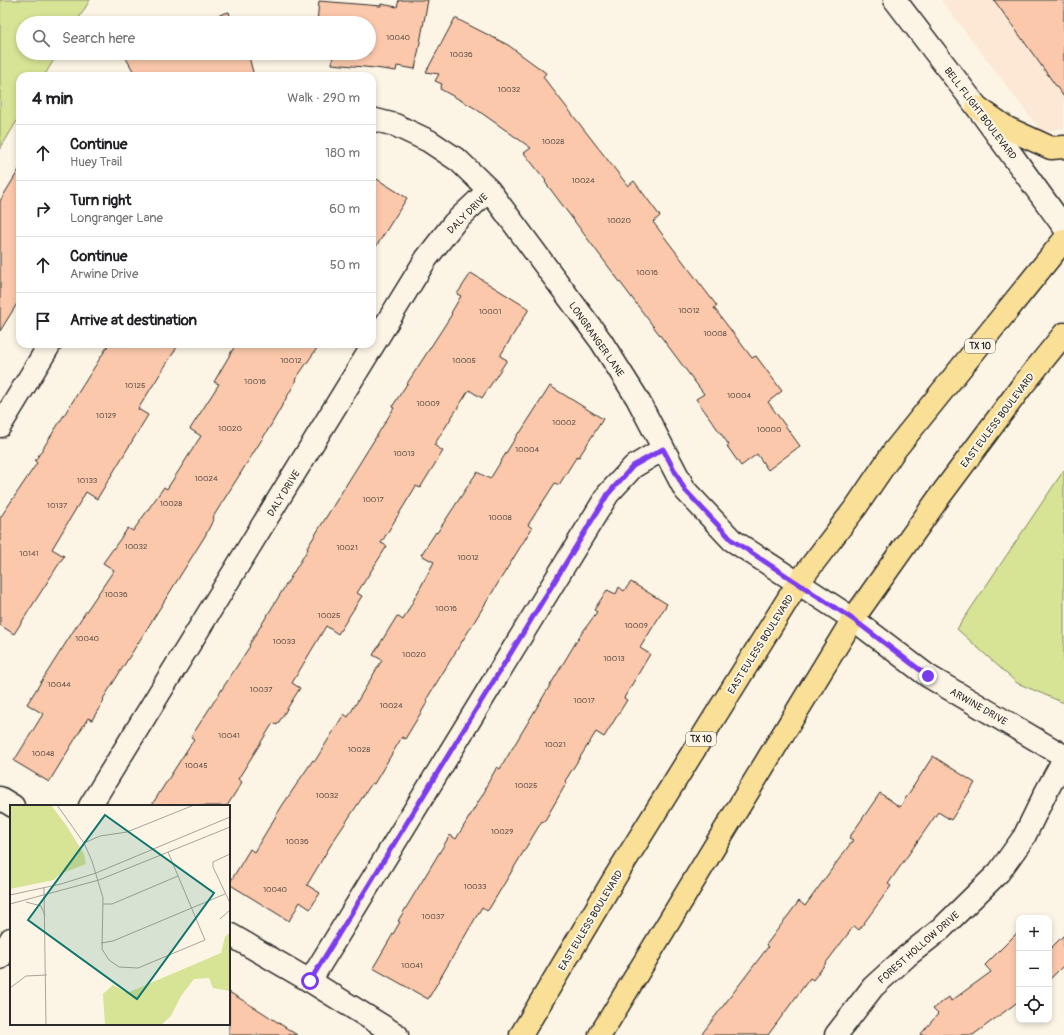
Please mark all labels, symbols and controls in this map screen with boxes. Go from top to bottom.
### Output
search box [16,16,376,60]
icon: search [30,27,52,49]
text: Search here [62,29,135,48]
house number: 10040 [386,33,411,42]
house number: 10036 [449,50,473,59]
street label: BELL FLIGHT BOULEVARD [942,65,1019,162]
house number: 10032 [498,85,521,94]
text: 4 min [32,88,73,109]
text: Walk · 290 m [287,90,360,106]
text: Continue [70,135,128,154]
house number: 10028 [542,137,564,146]
icon: ahead [32,142,54,164]
text: 180 m [325,145,360,161]
text: Huey Trail [70,154,122,170]
house number: 10024 [571,176,595,185]
text: Turn right [70,191,131,210]
street label: DALY DRIVE [445,191,490,236]
icon: right [32,198,54,220]
text: 60 m [329,201,360,217]
text: Longranger Lane [70,210,163,226]
house number: 10020 [607,216,632,225]
text: Continue [70,247,128,266]
icon: ahead [32,254,54,276]
text: 50 m [330,257,360,273]
text: Arwine Drive [70,266,138,282]
house number: 10016 [636,268,658,277]
street label: LONGRANGER LANE [566,300,626,379]
house number: 10012 [678,306,700,315]
house number: 10001 [479,307,501,316]
icon: arrive [32,310,54,332]
text: Arrive at destination [70,311,197,330]
house number: 10008 [703,329,727,338]
road number: TX 10 [965,339,995,353]
house number: 10012 [280,356,302,365]
house number: 10005 [452,356,476,365]
street label: EAST EULESS BOULEVARD [958,371,1037,470]
house number: 10016 [244,377,266,386]
house number: 10125 [125,381,145,390]
house number: 10004 [727,391,751,400]
house number: 10009 [416,399,440,408]
house number: 10129 [96,411,116,420]
house number: 10002 [552,418,577,427]
house number: 10020 [218,424,243,433]
house number: 10000 [757,425,782,434]
house number: 10004 [515,445,539,454]
house number: 10013 [393,449,415,458]
street label: DALY DRIVE [265,468,303,519]
house number: 10024 [194,474,218,483]
house number: 10133 [77,476,98,485]
house number: 10017 [362,495,384,504]
house number: 10028 [160,499,182,508]
house number: 10137 [47,501,68,510]
house number: 10008 [488,513,512,522]
house number: 10032 [125,542,148,551]
house number: 10021 [336,543,358,552]
house number: 10141 [19,549,39,558]
house number: 10012 [457,553,479,562]
house number: 10036 [104,590,128,599]
street label: EAST EULESS BOULEVARD [725,593,796,696]
house number: 10016 [435,604,457,613]
house number: 10025 [318,611,340,620]
house number: 10009 [624,621,648,630]
house number: 10040 [75,634,100,643]
house number: 10033 [273,637,296,646]
house number: 10020 [402,650,427,659]
house number: 10013 [603,654,625,663]
route end [919,667,937,685]
house number: 10044 [47,680,71,689]
house number: 10037 [250,685,273,694]
street label: ARWINE DRIVE [948,686,1009,728]
house number: 10017 [573,696,595,705]
house number: 10024 [379,701,403,710]
house number: 10041 [218,731,240,740]
road number: TX 10 [686,732,716,746]
house number: 10021 [544,740,566,749]
house number: 10028 [348,745,370,754]
house number: 10048 [32,749,54,758]
house number: 10045 [184,761,208,770]
house number: 10025 [515,781,537,790]
house number: 10032 [316,791,339,800]
inset map [10,805,230,1025]
house number: 10029 [491,827,513,836]
house number: 10036 [285,837,309,846]
street label: EAST EULESS BOULEVARD [556,868,626,973]
house number: 10033 [464,882,487,891]
house number: 10040 [263,885,288,894]
street label: FOREST HOLLOW DRIVE [875,909,962,986]
house number: 10037 [422,912,445,921]
map controls [1016,915,1052,1023]
button: + [1016,915,1052,951]
button: − [1016,951,1052,987]
house number: 10041 [401,961,423,970]
route start [301,972,319,990]
button: locate [1016,987,1052,1023]

